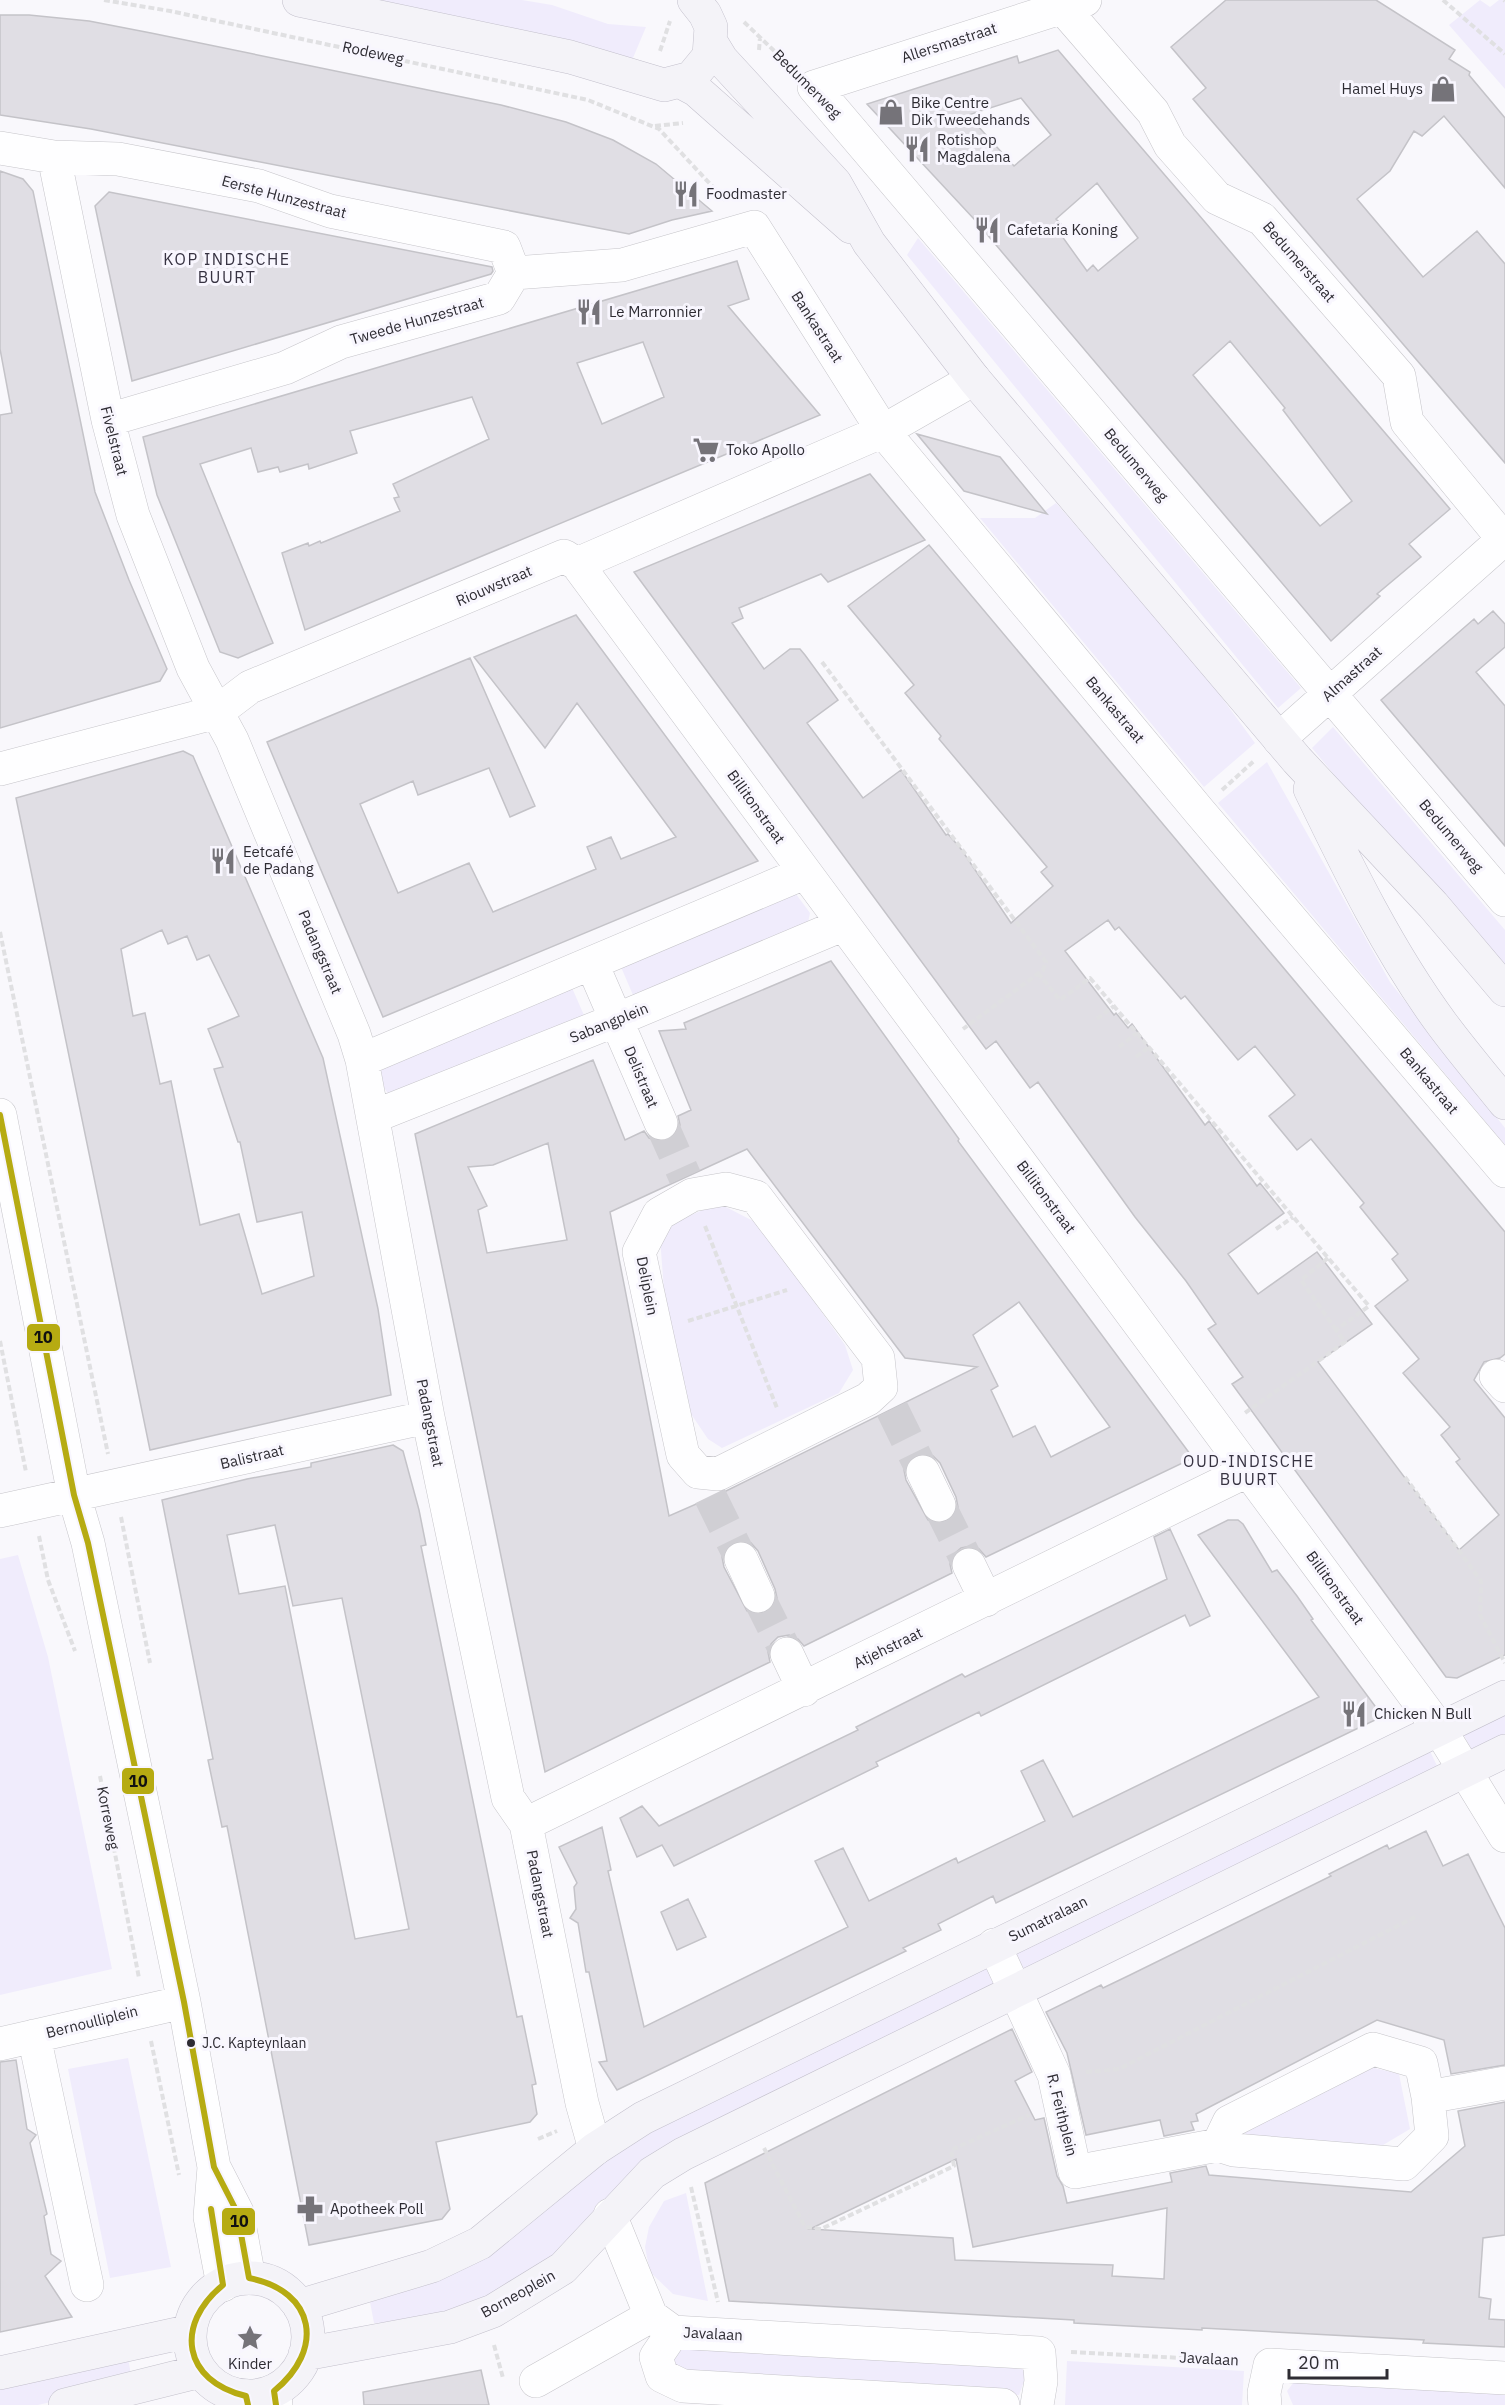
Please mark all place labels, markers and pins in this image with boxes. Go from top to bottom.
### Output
shop icon: Hamel Huys [1428,74,1458,104]
place label: Hamel Huys [1342,79,1423,98]
place label: Bike Centre Dik Tweedehands [911,93,1030,129]
shop icon: Bike Centre Dik Tweedehands [876,97,906,127]
place label: Rotishop Magdalena [937,130,1011,166]
restaurant icon: Rotishop Magdalena [902,134,932,164]
restaurant icon: Foodmaster [671,179,701,209]
place label: Foodmaster [706,184,787,203]
restaurant icon: Cafetaria Koning [972,215,1002,245]
place label: Cafetaria Koning [1007,220,1118,239]
restaurant icon: Le Marronnier [574,297,604,327]
place label: Le Marronnier [609,302,703,321]
supermarket icon: Toko Apollo [691,435,721,465]
place label: Toko Apollo [726,440,805,459]
place label: Eetcafé de Padang [243,842,314,878]
restaurant icon: Eetcafé de Padang [208,846,238,876]
restaurant icon: Chicken N Bull [1339,1699,1369,1729]
place label: Chicken N Bull [1374,1704,1472,1723]
place label: J.C. Kapteynlaan [202,2034,306,2052]
marker: J.C. Kapteynlaan [185,2037,197,2049]
pharmacy icon: Apotheek Poll [295,2194,325,2224]
place label: Apotheek Poll [330,2199,424,2218]
place icon: Kinder [235,2323,265,2353]
place label: Kinder [228,2354,273,2373]

